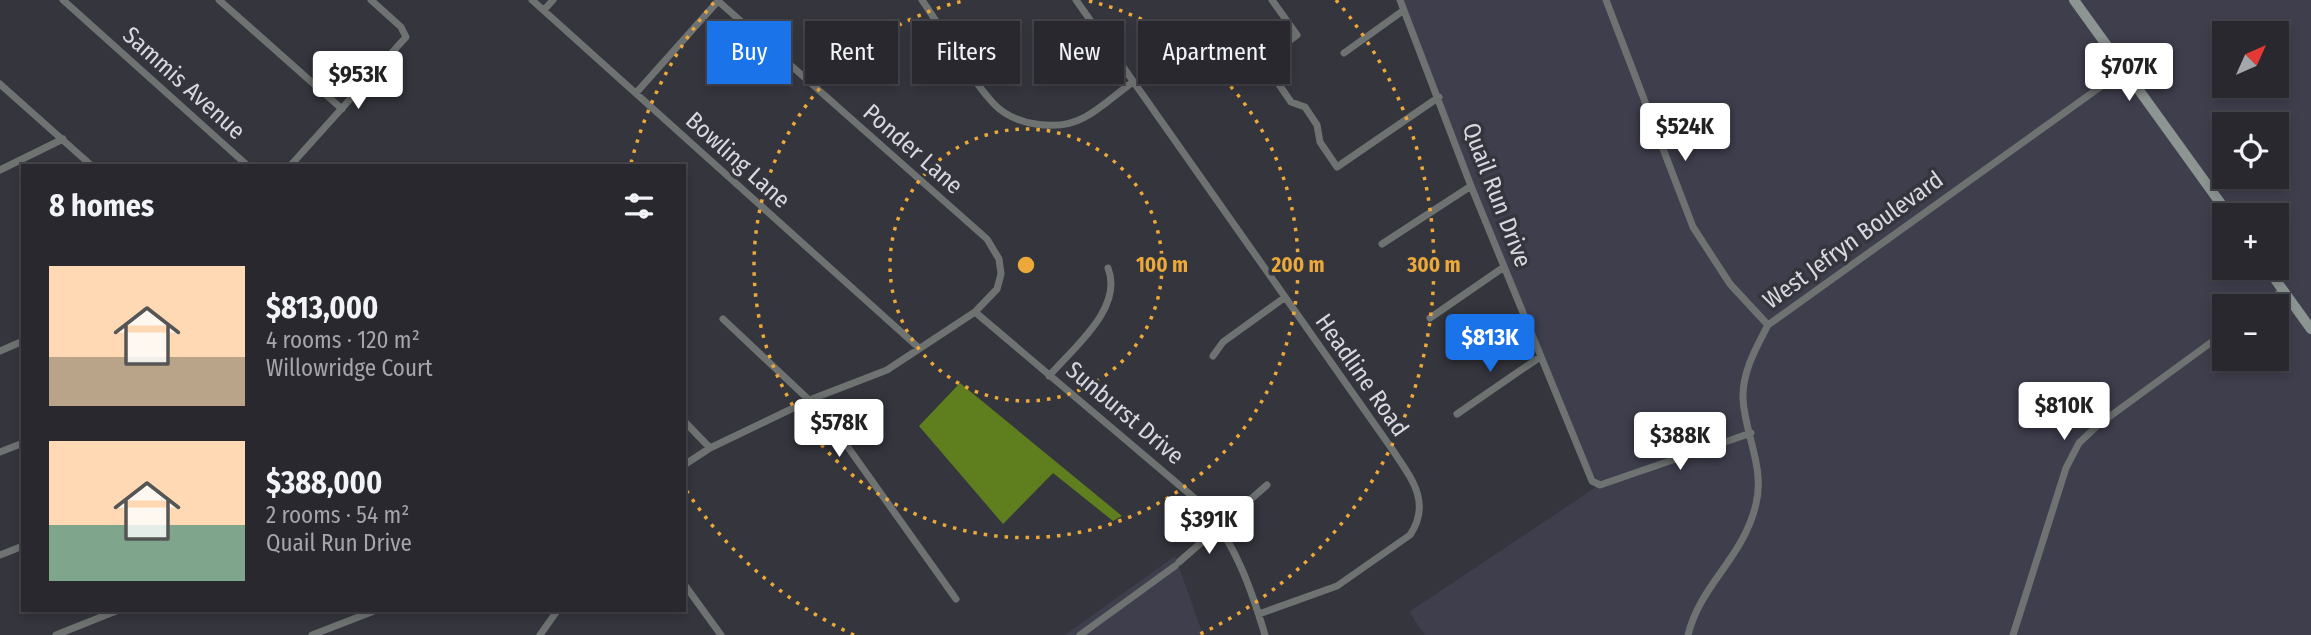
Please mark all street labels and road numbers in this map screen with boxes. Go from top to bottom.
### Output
street label: Sammis Avenue [117,21,251,145]
street label: Ponder Lane [858,98,968,200]
street label: Bowling Lane [680,106,796,214]
street label: Quail Run Drive [1457,119,1537,271]
street label: West Jefryn Boulevard [1758,165,1948,315]
street label: Headline Road [1309,308,1415,442]
street label: Sunburst Drive [1060,356,1190,470]

